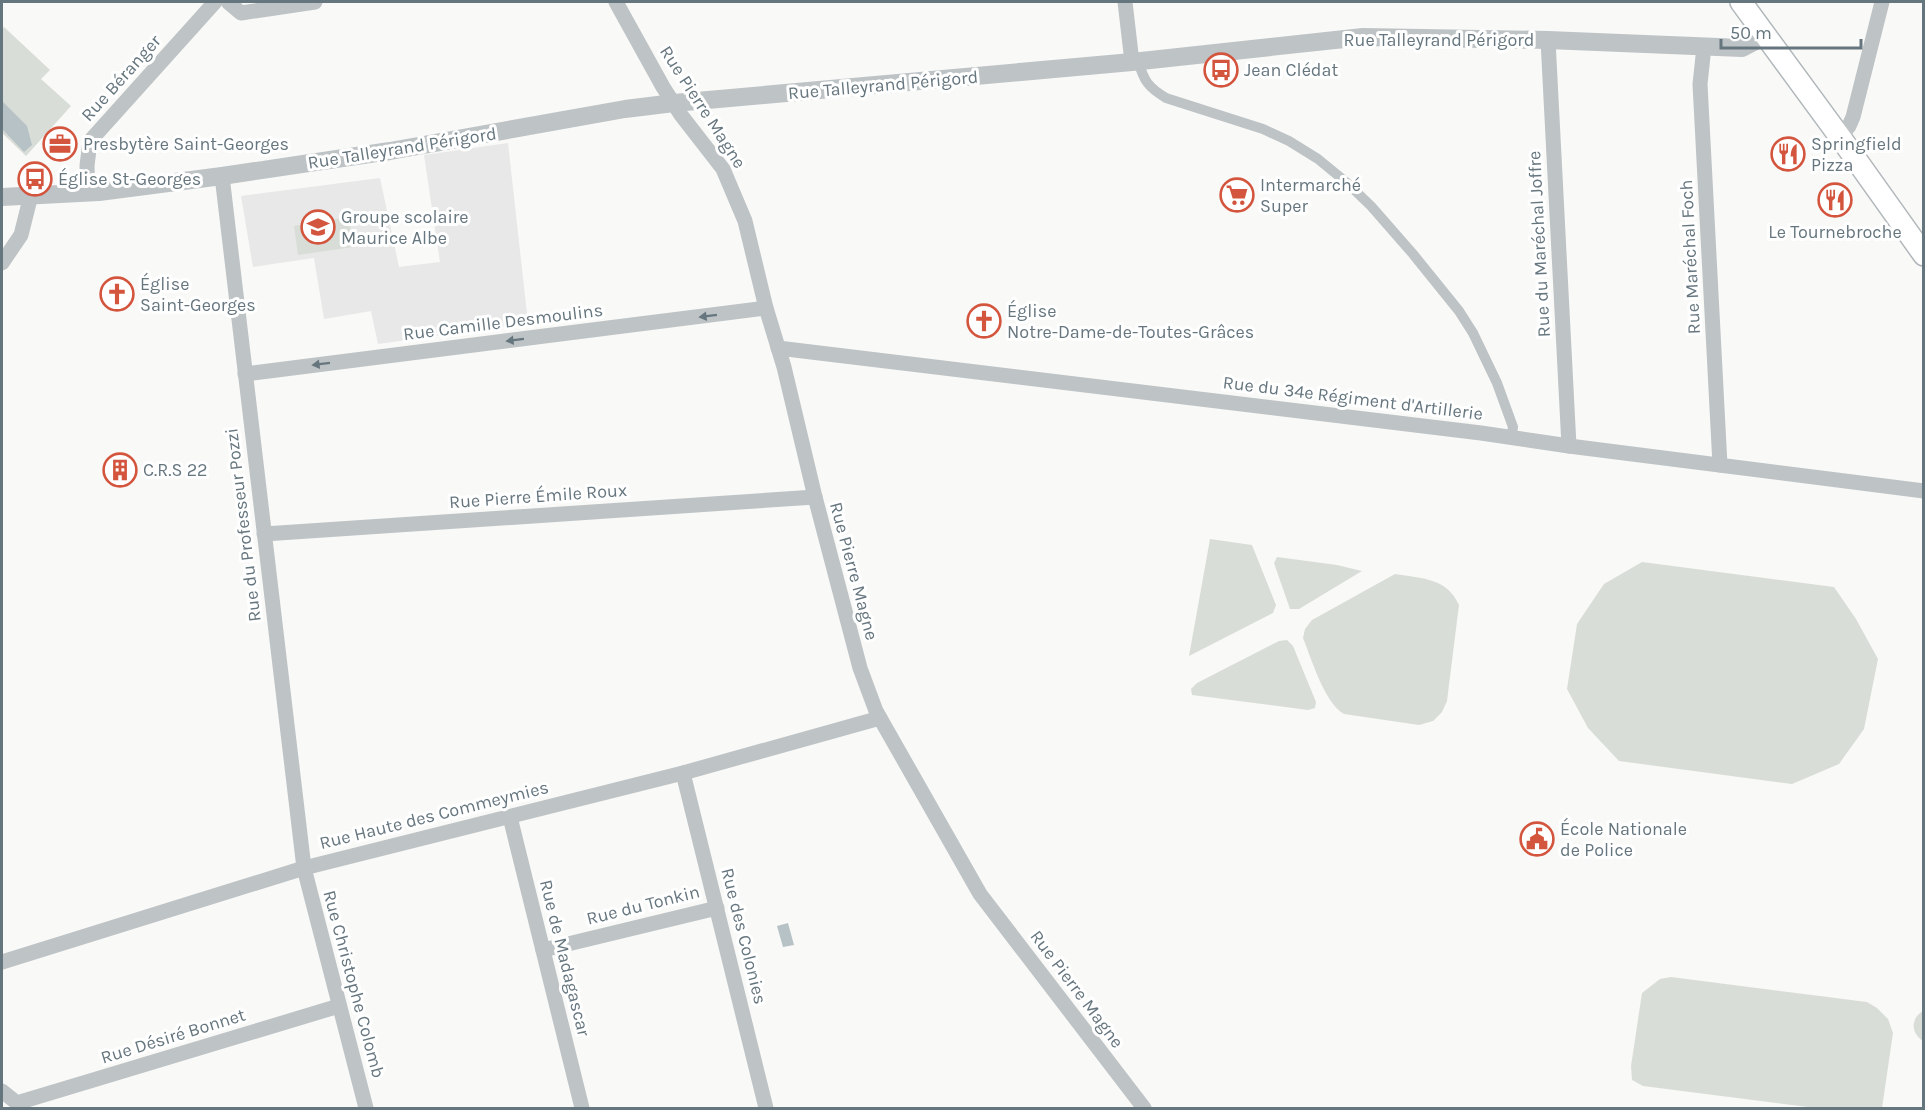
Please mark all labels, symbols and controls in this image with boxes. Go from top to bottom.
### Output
scale bar [1721,12,1860,50]
text: 50 m [1730,22,1772,44]
street label: Rue Talleyrand Périgord [1344,29,1534,51]
street label: Rue Béranger [76,30,166,126]
street label: Rue Pierre Magne [655,41,751,173]
bus stop icon: Jean Clédat [1203,52,1239,88]
place label: Jean Clédat [1244,59,1338,81]
street label: Rue Talleyrand Périgord [787,66,979,104]
street label: Rue Talleyrand Périgord [306,122,498,174]
office icon: Presbytère Saint-Georges [42,126,78,162]
place label: Presbytère Saint-Georges [83,133,289,155]
place label: Springfield Pizza [1811,133,1902,176]
restaurant icon: Springfield Pizza [1770,136,1806,172]
street label: Rue du Maréchal Joffre [1523,150,1555,338]
bus stop icon: Église St-Georges [17,161,53,197]
place label: Église St-Georges [58,167,201,190]
place label: Intermarché Super [1260,174,1361,217]
supermarket icon: Intermarché Super [1219,177,1255,213]
street label: Rue Maréchal Foch [1675,179,1705,335]
restaurant icon: Le Tournebroche [1817,182,1853,218]
place label: Groupe scolaire Maurice Albe [341,206,469,249]
school or university icon: Groupe scolaire Maurice Albe [300,209,336,245]
place label: Le Tournebroche [1768,221,1902,243]
place label: Église Saint-Georges [140,272,256,316]
church icon: Église Saint-Georges [99,276,135,312]
street label: Rue Camille Desmoulins [402,299,604,345]
place label: Église Notre-Dame-de-Toutes-Grâces [1007,299,1254,343]
church icon: Église Notre-Dame-de-Toutes-Grâces [966,303,1002,339]
one-way arrow [699,311,718,320]
one-way arrow [505,335,524,345]
one-way arrow [312,359,331,369]
street label: Rue du 34e Régiment d'Artillerie [1222,371,1484,425]
street label: Rue du Professeur Pozzi [220,427,266,623]
building icon: C.R.S 22 [102,452,138,488]
place label: C.R.S 22 [143,459,208,481]
street label: Rue Pierre Émile Roux [448,478,628,513]
street label: Rue Pierre Magne [825,500,883,642]
street label: Rue Haute des Commeymies [317,776,551,854]
place label: École Nationale de Police [1560,817,1687,861]
public building icon: École Nationale de Police [1519,821,1555,857]
street label: Rue des Colonies [716,866,772,1006]
street label: Rue de Madagascar [535,877,595,1039]
street label: Rue du Tonkin [584,880,702,930]
street label: Rue Christophe Colomb [318,888,390,1080]
street label: Rue Pierre Magne [1025,926,1129,1052]
street label: Rue Désiré Bonnet [98,1003,248,1068]

